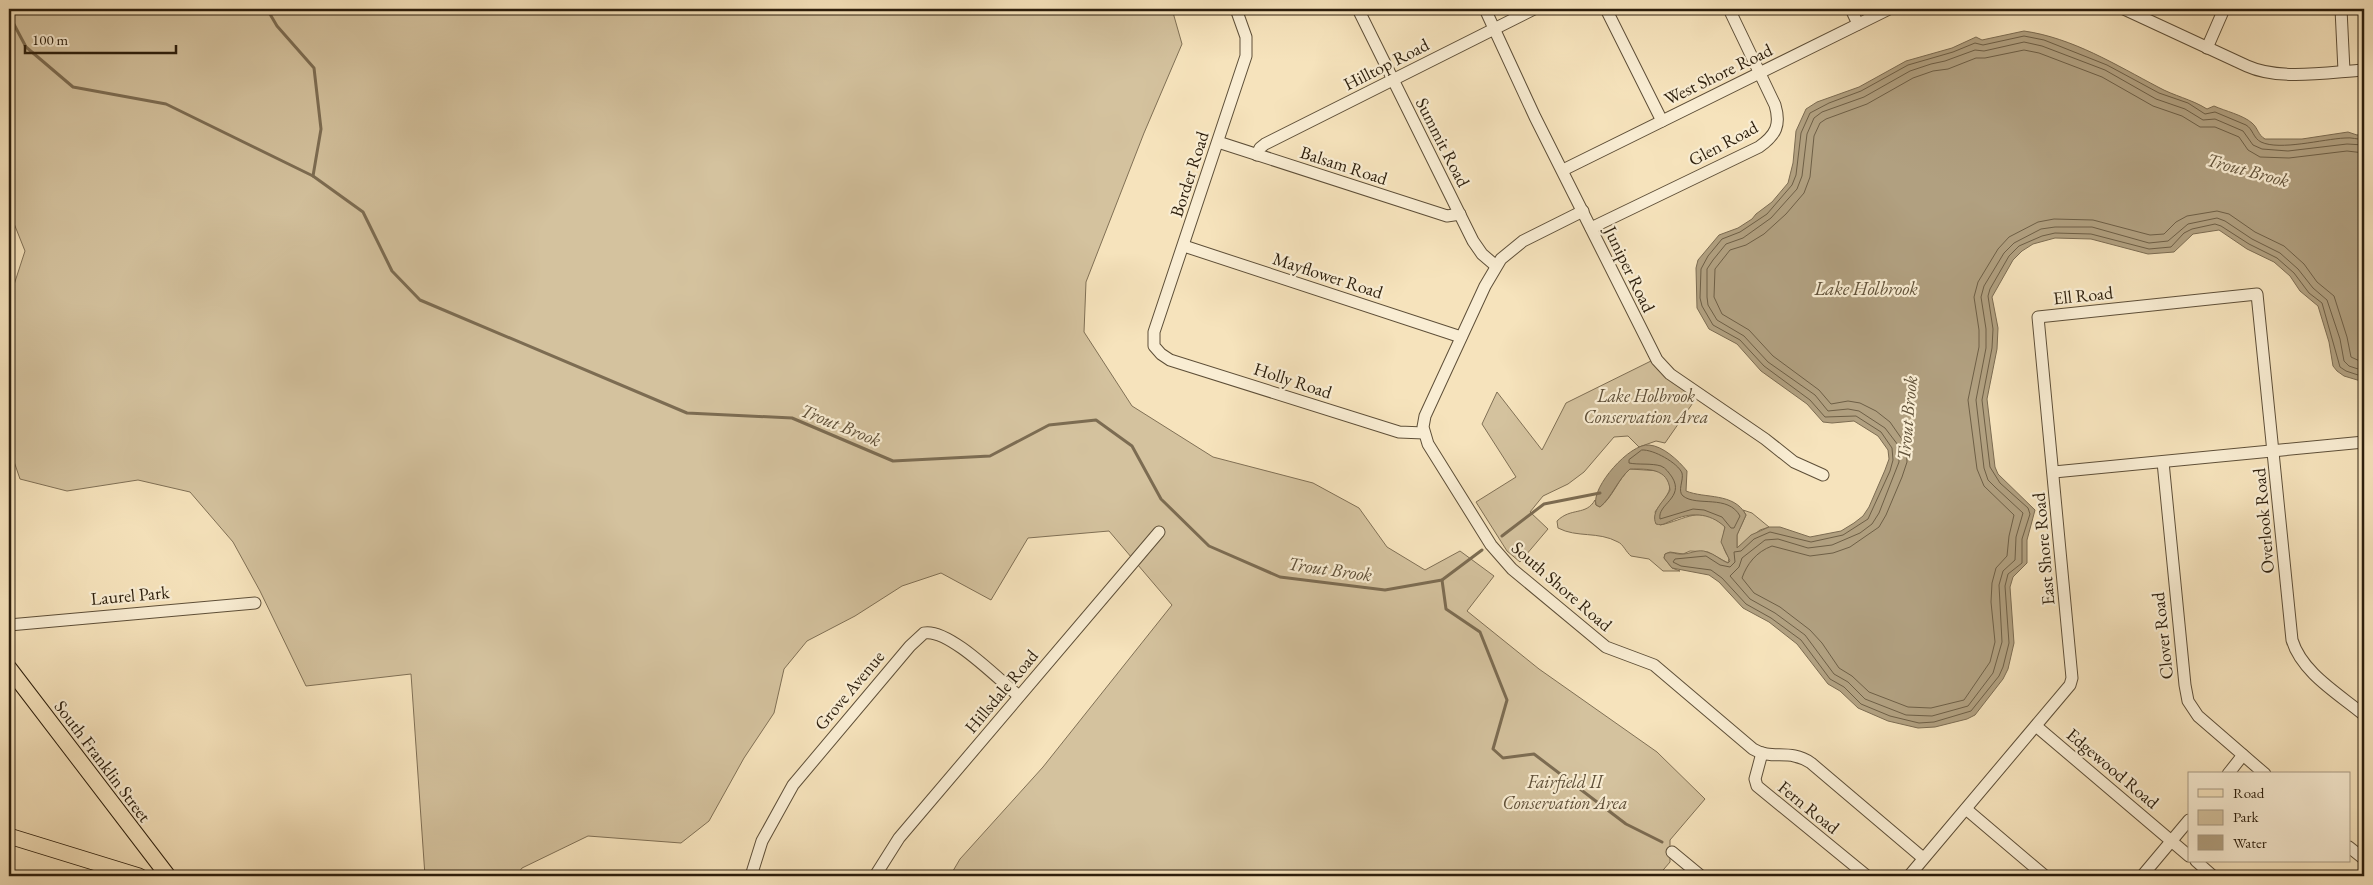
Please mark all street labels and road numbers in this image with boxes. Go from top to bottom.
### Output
street label: Hilltop Road [1339,32,1433,95]
street label: West Shore Road [1660,37,1777,110]
street label: Summit Road [1411,93,1476,191]
street label: Glen Road [1684,115,1762,171]
street label: Border Road [1164,127,1214,220]
street label: Balsam Road [1297,140,1391,190]
street label: Juniper Road [1598,220,1661,317]
street label: Mayflower Road [1270,246,1387,304]
street label: Ell Road [2052,280,2115,310]
street label: Holly Road [1251,357,1336,404]
street label: Overlook Road [2247,466,2279,575]
street label: East Shore Road [2027,491,2059,606]
street label: South Shore Road [1507,536,1618,637]
street label: Laurel Park [90,580,171,610]
street label: Clover Road [2146,590,2178,681]
street label: Hillsdale Road [959,644,1043,738]
street label: Grove Avenue [809,645,889,735]
street label: South Franklin Street [50,695,157,827]
street label: Edgewood Road [2062,723,2165,814]
street label: Fern Road [1774,775,1845,839]

